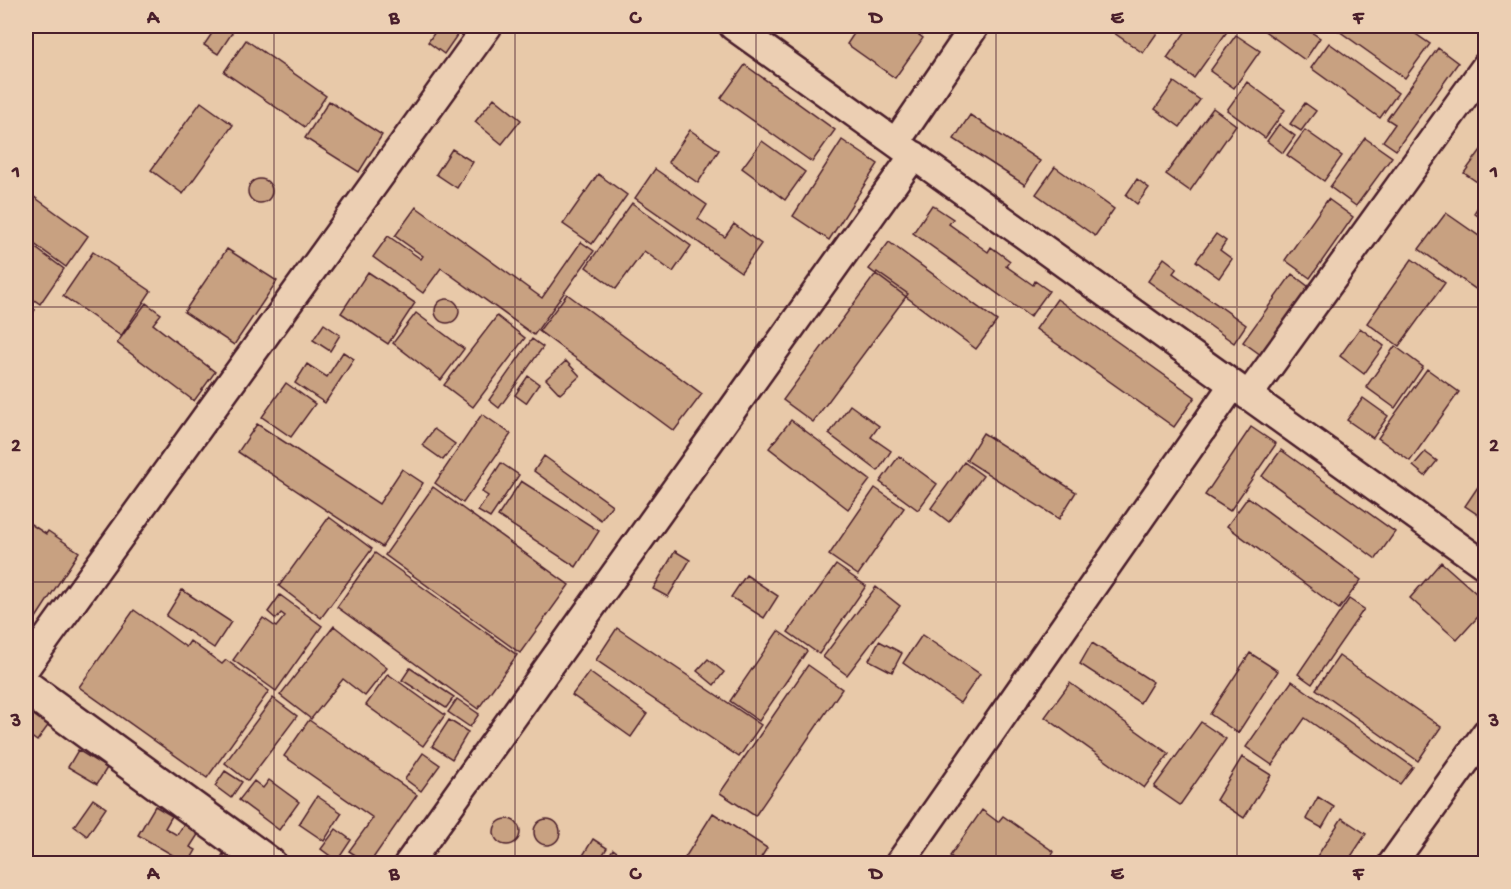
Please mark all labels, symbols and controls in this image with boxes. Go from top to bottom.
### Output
text: A [146,8,161,31]
text: B [388,8,400,31]
text: C [629,8,643,31]
text: D [867,8,883,31]
text: E [1111,8,1125,31]
text: F [1352,8,1365,31]
text: 1 [11,162,20,185]
text: 1 [1489,162,1498,185]
text: 2 [11,436,21,459]
text: 2 [1489,436,1499,459]
text: 3 [10,711,21,734]
text: 3 [1488,711,1499,734]
text: A [146,864,161,887]
text: B [388,864,400,887]
text: C [629,864,643,887]
text: D [867,864,883,887]
text: E [1111,864,1125,887]
text: F [1352,864,1365,887]

